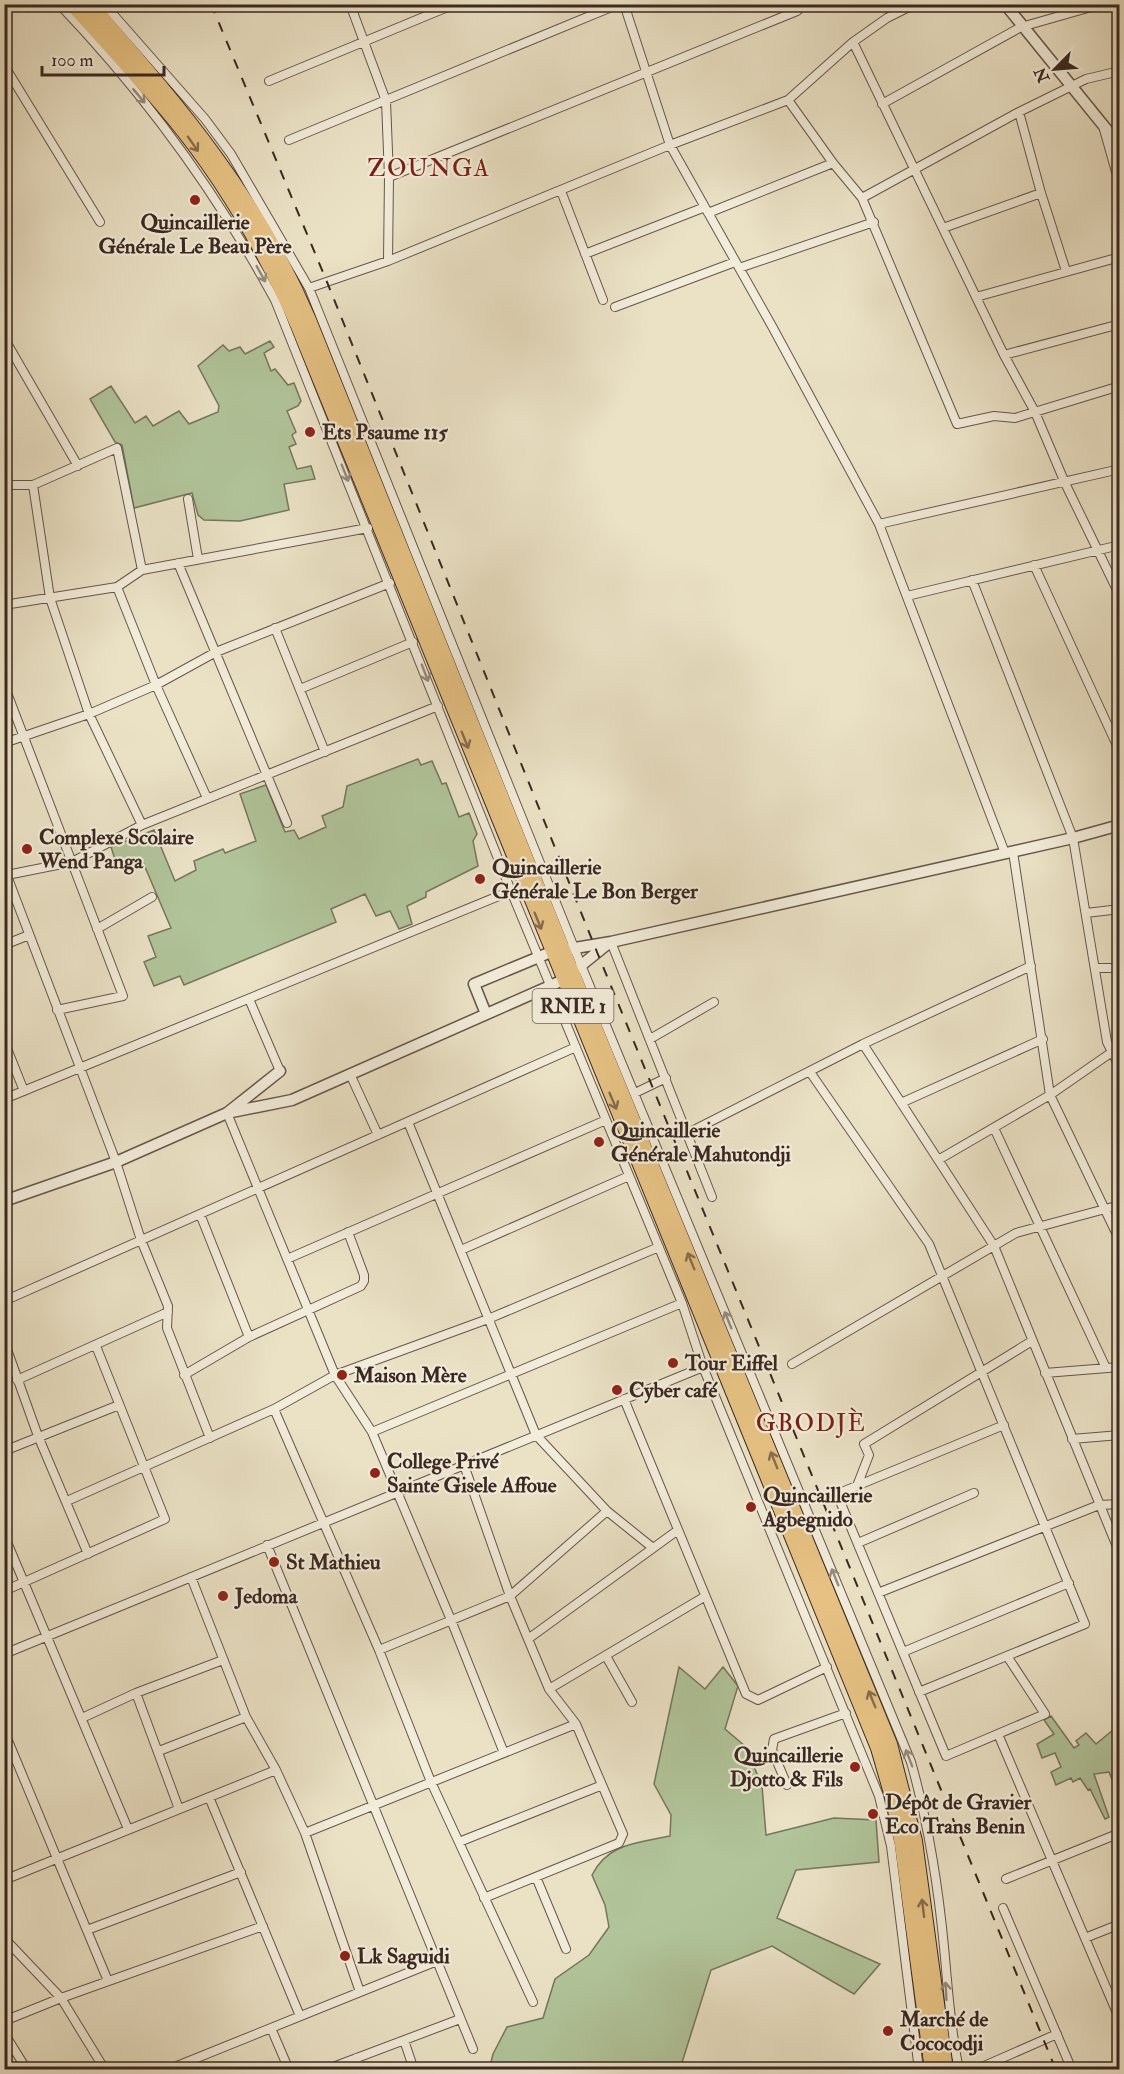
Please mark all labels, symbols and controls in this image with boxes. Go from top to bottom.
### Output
scale bar [42,39,164,77]
north arrow [1025,39,1085,99]
text: 100 m [51,49,94,72]
text: N [1030,64,1055,87]
one-way arrow [132,88,145,104]
one-way arrow [186,136,199,153]
district label: ZOUNGA [367,153,491,184]
marker: Quincaillerie Générale Le Beau Père [188,193,202,207]
place label: Quincaillerie Générale Le Beau Père [98,209,292,260]
one-way arrow [255,265,267,282]
place label: Ets Psaume 115 [322,419,448,446]
marker: Ets Psaume 115 [303,425,317,439]
one-way arrow [340,463,351,481]
one-way arrow [420,663,431,682]
one-way arrow [460,730,471,749]
place label: Complexe Scolaire Wend Panga [38,824,194,875]
marker: Complexe Scolaire Wend Panga [20,842,34,856]
place label: Quincaillerie Générale Le Bon Berger [492,854,699,905]
marker: Quincaillerie Générale Le Bon Berger [473,872,487,886]
one-way arrow [533,911,544,929]
road number: RNIE 1 [532,989,614,1023]
one-way arrow [608,1091,619,1110]
place label: Quincaillerie Générale Mahutondji [611,1117,791,1168]
marker: Quincaillerie Générale Mahutondji [592,1135,606,1149]
one-way arrow [685,1252,696,1270]
one-way arrow [722,1311,733,1329]
place label: Tour Eiffel [684,1350,779,1377]
marker: Tour Eiffel [666,1356,680,1370]
place label: Maison Mère [353,1362,467,1389]
marker: Maison Mère [335,1368,349,1382]
place label: Cyber café [629,1377,719,1404]
marker: Cyber café [610,1383,624,1397]
district label: GBODJÈ [756,1407,866,1439]
place label: College Privé Sainte Gisele Affoue [387,1448,557,1499]
one-way arrow [768,1452,779,1470]
marker: College Privé Sainte Gisele Affoue [368,1466,382,1480]
place label: Quincaillerie Agbegnido [762,1482,872,1533]
marker: Quincaillerie Agbegnido [744,1500,758,1514]
place label: St Mathieu [286,1549,381,1576]
marker: St Mathieu [267,1555,281,1569]
one-way arrow [829,1569,840,1587]
place label: Jedoma [234,1583,299,1610]
marker: Jedoma [216,1589,230,1603]
one-way arrow [866,1690,877,1709]
place label: Quincaillerie Djotto & Fils [730,1742,843,1793]
one-way arrow [902,1749,913,1768]
marker: Quincaillerie Djotto & Fils [848,1760,862,1774]
place label: Dépôt de Gravier Eco Trans Benin [885,1789,1032,1840]
marker: Dépôt de Gravier Eco Trans Benin [866,1807,880,1821]
one-way arrow [918,1898,929,1918]
place label: Lk Saguidi [357,1943,450,1970]
marker: Lk Saguidi [338,1949,352,1963]
one-way arrow [941,1982,952,2002]
place label: Marché de Cococodji [899,2006,989,2057]
marker: Marché de Cococodji [881,2024,895,2038]

